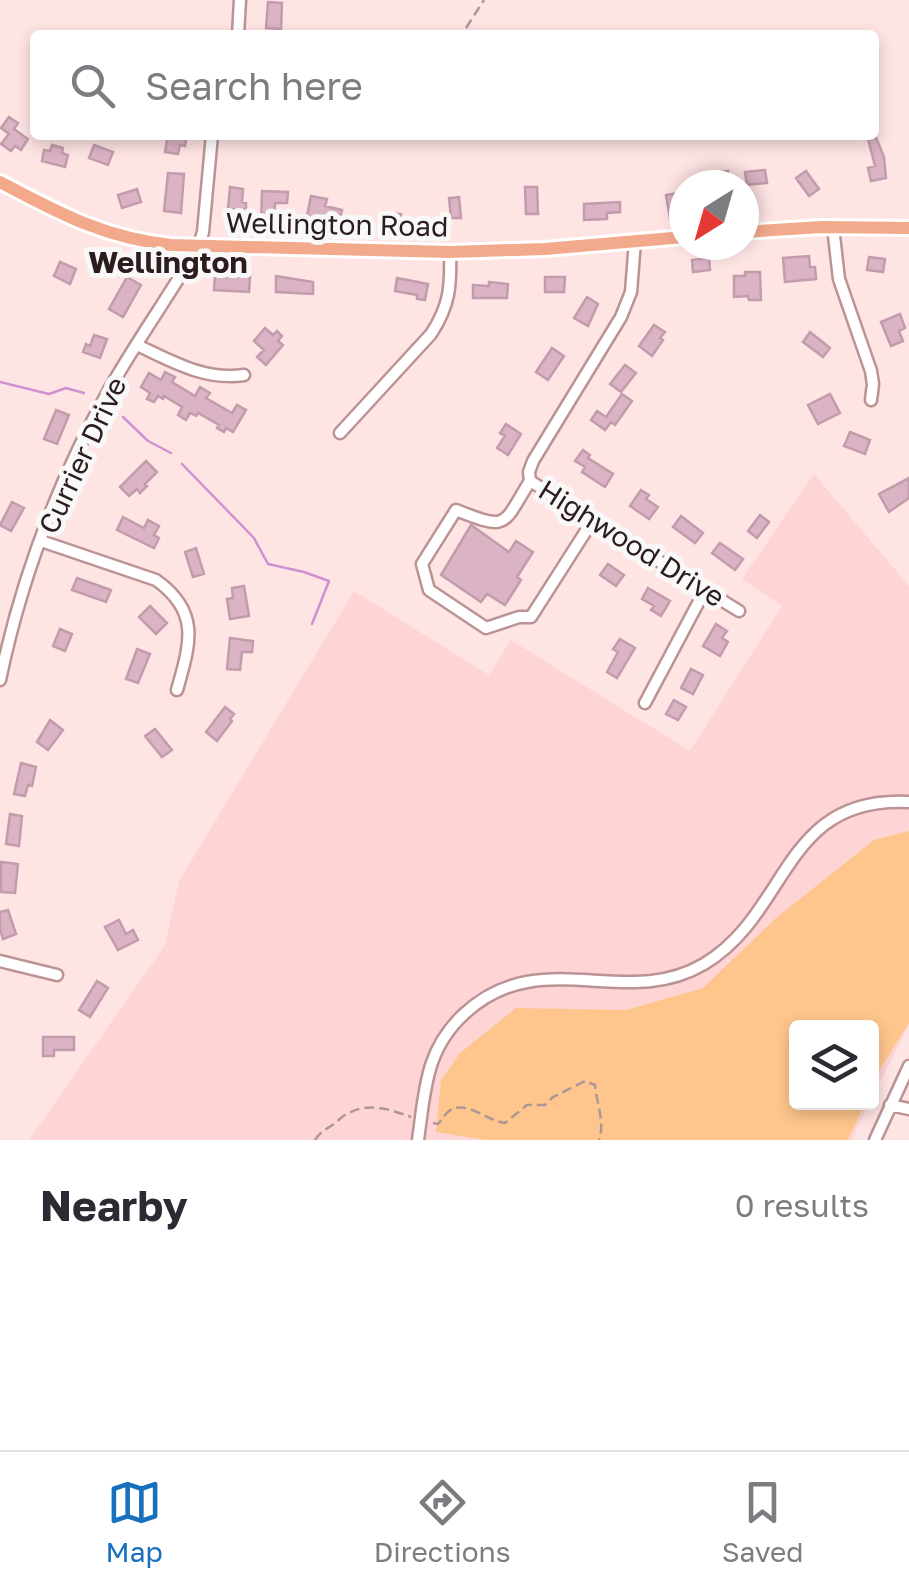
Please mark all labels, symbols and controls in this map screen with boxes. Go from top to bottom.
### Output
search box [30,30,879,140]
icon: search [65,58,120,113]
text: Search here [145,63,363,108]
north arrow [669,170,759,260]
street label: Wellington Road [225,206,449,242]
district label: Wellington [88,244,248,280]
street label: Currier Drive [31,372,133,538]
street label: Highwood Drive [533,473,731,613]
map controls [789,1020,879,1110]
button: layers [789,1020,879,1110]
text: Nearby [40,1180,188,1230]
text: 0 results [735,1186,869,1224]
tab: Map [106,1475,163,1568]
tab: Directions [374,1475,511,1568]
tab: Saved [722,1475,803,1568]

